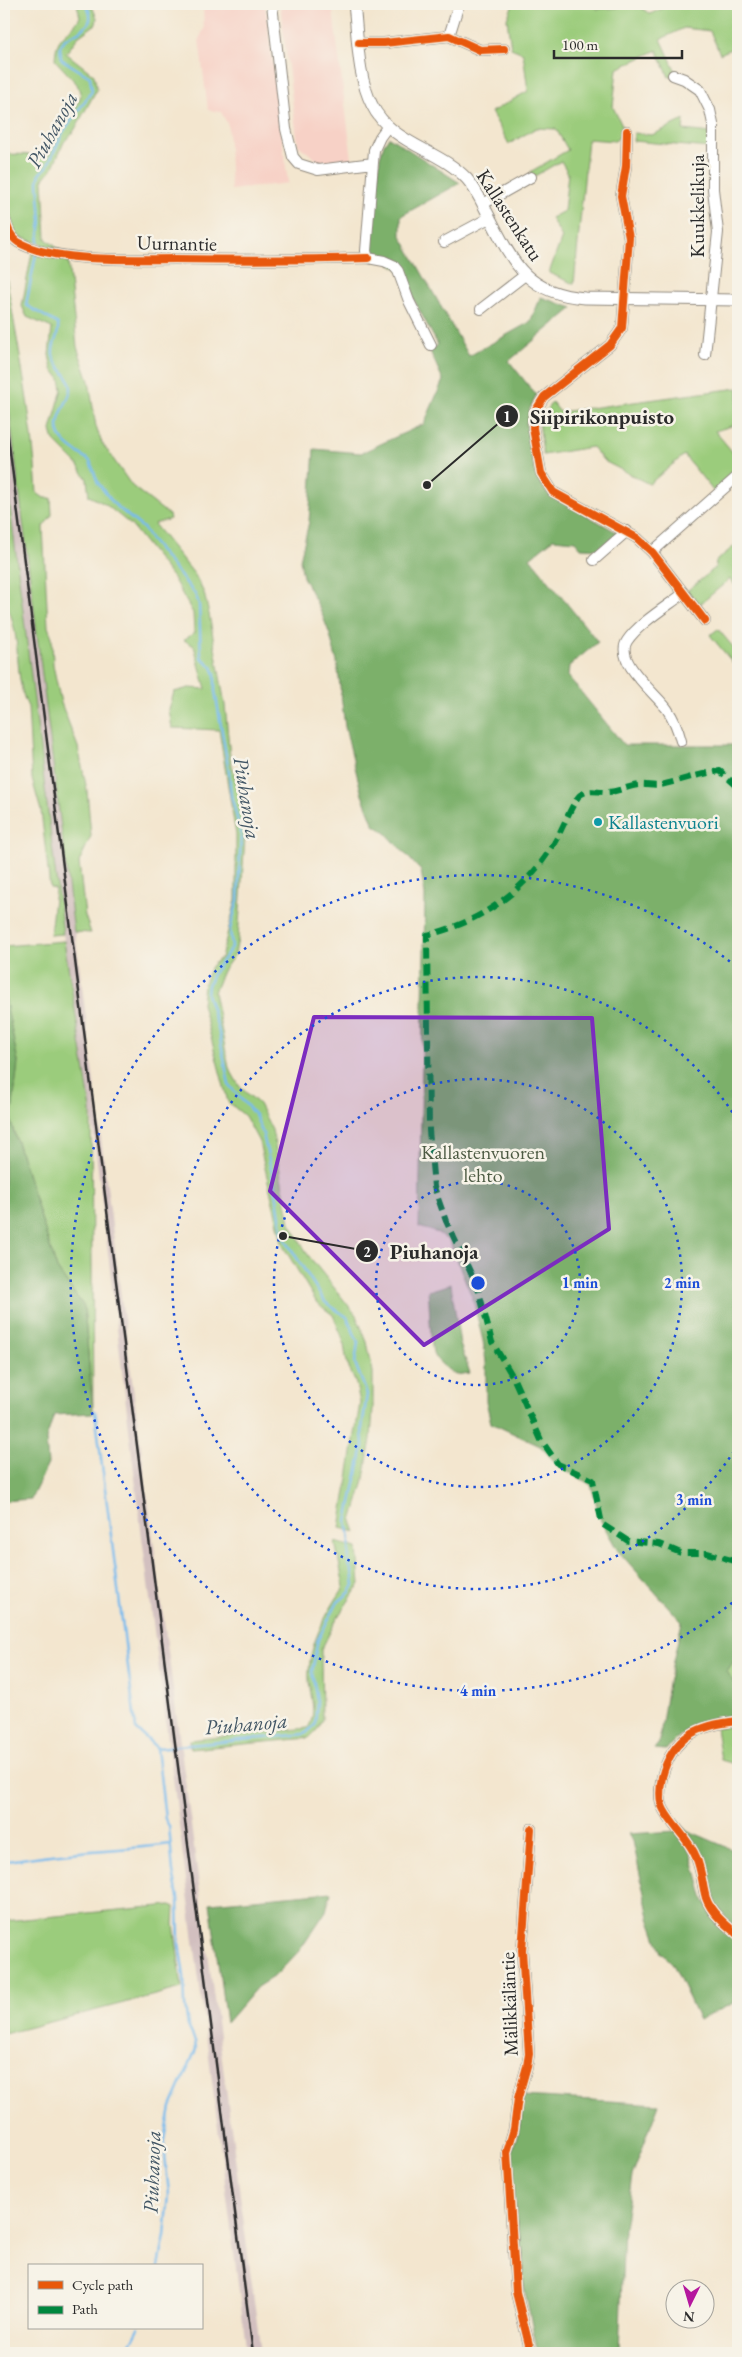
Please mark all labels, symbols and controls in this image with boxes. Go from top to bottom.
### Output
scale bar [554,28,682,60]
text: 100 m [562,35,599,54]
water label: Piuhanoja [20,87,84,173]
street label: Kuukkelikuja [684,154,710,258]
street label: Kallastenkatu [471,164,550,266]
street label: Uurnantie [137,229,217,257]
callout: Siipirikonpuisto [495,398,684,434]
text: Siipirikonpuisto [530,403,675,430]
text: 1 [503,407,511,426]
water label: Piuhanoja [228,755,267,841]
place label: Kallastenvuori [608,809,719,835]
marker: Kallastenvuori [592,816,604,828]
park label: Kallastenvuoren lehto [421,1139,545,1188]
callout: Piuhanoja [355,1233,488,1269]
text: Piuhanoja [390,1238,479,1265]
text: 2 [363,1242,371,1261]
text: 1 min [562,1273,599,1292]
text: 2 min [664,1273,701,1292]
centre of rings [469,1274,487,1292]
text: 3 min [676,1490,713,1509]
text: 4 min [460,1681,497,1700]
water label: Piuhanoja [203,1706,289,1741]
street label: Mälikkäläntie [494,1951,524,2057]
water label: Piuhanoja [137,2130,166,2214]
legend [28,2264,202,2330]
text: Cycle path [72,2275,134,2294]
north arrow [664,2280,714,2330]
text: Path [72,2299,98,2318]
text: N [682,2307,695,2326]

